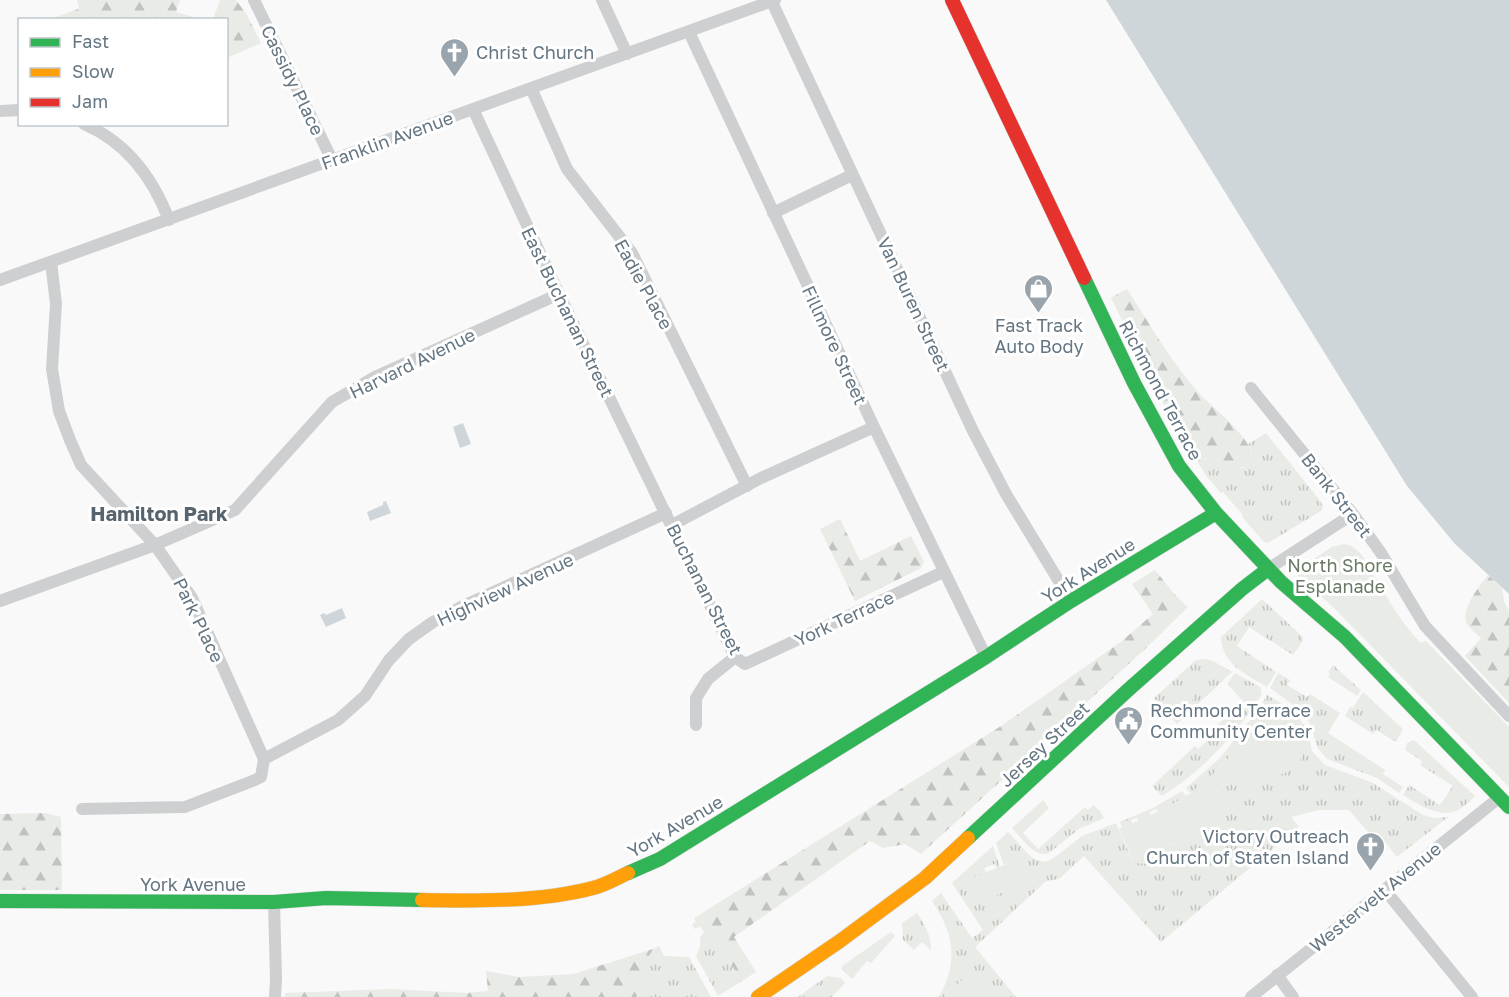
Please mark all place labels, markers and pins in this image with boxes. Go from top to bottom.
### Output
church icon: Christ Church [439,36,471,78]
place label: Christ Church [476,41,594,63]
shop icon: Fast Track Auto Body [1023,272,1055,314]
place label: Fast Track Auto Body [994,314,1084,357]
place label: Rechmond Terrace Community Center [1150,699,1312,742]
public building icon: Rechmond Terrace Community Center [1113,704,1145,746]
place label: Victory Outreach Church of Staten Island [1146,825,1349,868]
church icon: Victory Outreach Church of Staten Island [1354,830,1386,872]

